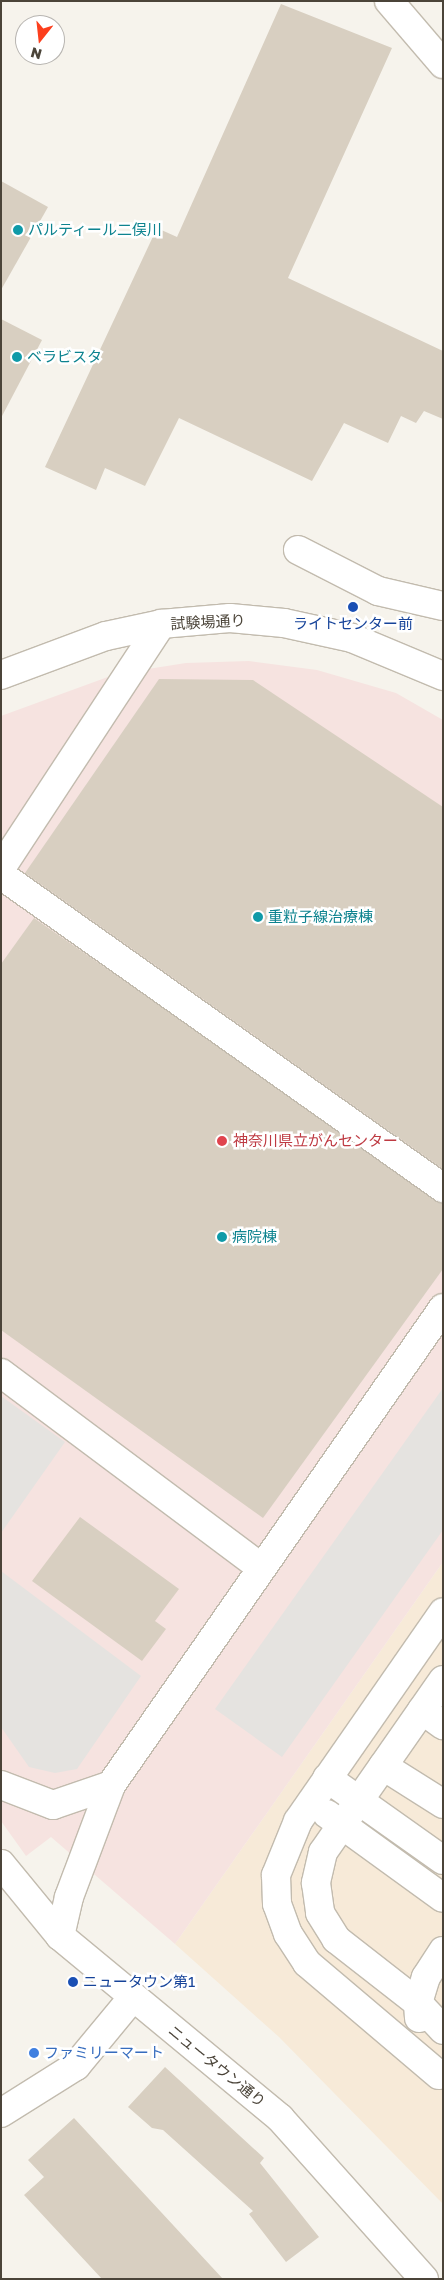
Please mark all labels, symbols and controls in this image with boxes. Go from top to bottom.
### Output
north arrow [15,15,65,65]
text: N [29,44,43,64]
place label: パルティール二俣川 [28,221,163,239]
marker: パルティール二俣川 [12,224,24,236]
place label: ベラビスタ [27,348,102,366]
marker: ベラビスタ [11,351,23,363]
marker: ライトセンター前 [347,601,359,613]
street label: 試験場通り [170,611,246,633]
place label: ライトセンター前 [293,615,413,633]
place label: 重粒子線治療棟 [268,908,373,926]
marker: 重粒子線治療棟 [252,911,264,923]
place label: 神奈川県立がんセンター [233,1132,398,1150]
marker: 神奈川県立がんセンター [215,1134,229,1148]
place label: 病院棟 [232,1228,277,1246]
marker: 病院棟 [216,1231,228,1243]
place label: ニュータウン第1 [83,1973,195,1991]
marker: ニュータウン第1 [67,1976,79,1988]
street label: ニュータウン通り [165,2021,269,2111]
place label: ファミリーマート [44,2044,164,2062]
marker: ファミリーマート [28,2047,40,2059]

